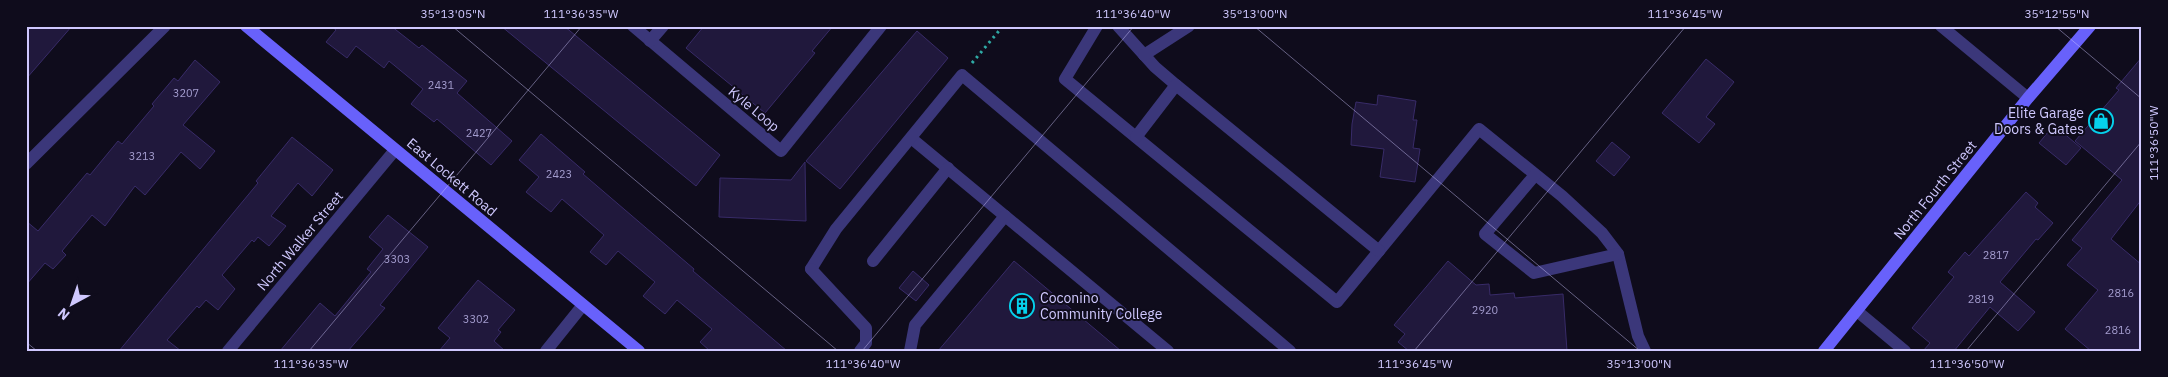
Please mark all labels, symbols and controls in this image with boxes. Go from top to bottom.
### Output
text: 35°13'05"N [420,6,486,21]
text: 111°36'35"W [544,6,619,21]
text: 111°36'40"W [1096,6,1171,21]
text: 35°13'00"N [1222,6,1288,21]
text: 111°36'45"W [1648,6,1723,21]
text: 35°12'55"N [2024,6,2090,21]
house number: 2431 [428,78,455,92]
street label: Kyle Loop [725,82,783,136]
house number: 3207 [173,86,199,100]
place label: Elite Garage Doors & Gates [1994,104,2084,138]
text: 111°36'50"W [2146,105,2161,180]
shop icon: Elite Garage Doors & Gates [2088,108,2114,134]
house number: 2427 [466,126,492,140]
street label: East Lockett Road [403,134,501,220]
street label: North Fourth Street [1890,137,1980,243]
house number: 3213 [129,149,155,163]
house number: 2423 [546,167,572,181]
street label: North Walker Street [253,188,347,294]
house number: 2817 [1983,248,2009,262]
house number: 3303 [384,252,410,266]
north arrow [48,280,98,330]
house number: 2816 [2108,286,2134,300]
place label: Coconino Community College [1040,289,1163,323]
house number: 2819 [1968,292,1994,306]
building icon: Coconino Community College [1009,293,1035,319]
house number: 2920 [1472,303,1498,317]
text: N [54,304,73,324]
house number: 3302 [463,312,489,326]
house number: 2816 [2105,323,2131,337]
text: 111°36'35"W [274,356,349,371]
text: 111°36'40"W [826,356,901,371]
text: 111°36'45"W [1378,356,1453,371]
text: 35°13'00"N [1606,356,1672,371]
text: 111°36'50"W [1930,356,2005,371]

